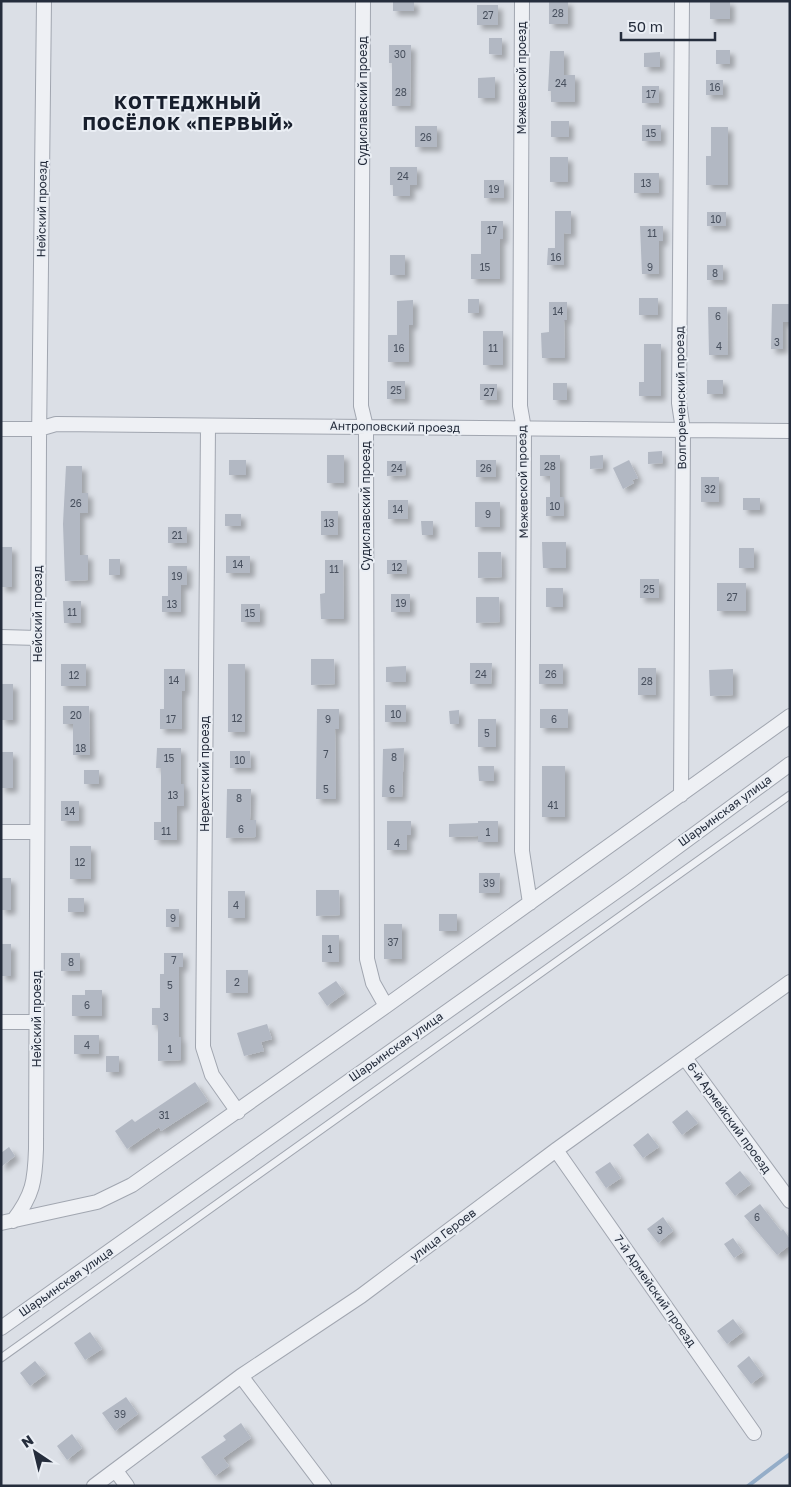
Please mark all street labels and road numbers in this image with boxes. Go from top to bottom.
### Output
street label: Межевской проезд [514,21,529,135]
street label: Судиславский проезд [355,36,370,166]
street label: Нейский проезд [33,160,50,258]
street label: Волгореченский проезд [672,326,689,470]
street label: Антроповский проезд [330,418,460,435]
street label: Межевской проезд [514,425,531,539]
street label: Судиславский проезд [358,441,373,571]
street label: Нейский проезд [30,566,45,662]
street label: Нерехтский проезд [197,716,212,832]
street label: Шарьинская улица [675,772,774,850]
street label: Нейский проезд [29,971,44,1067]
street label: Шарьинская улица [346,1008,446,1085]
street label: 6-й Армейский проезд [684,1059,775,1176]
street label: улица Героев [407,1205,479,1264]
street label: 7-й Армейский проезд [611,1232,700,1349]
street label: Шарьинская улица [16,1243,116,1320]

